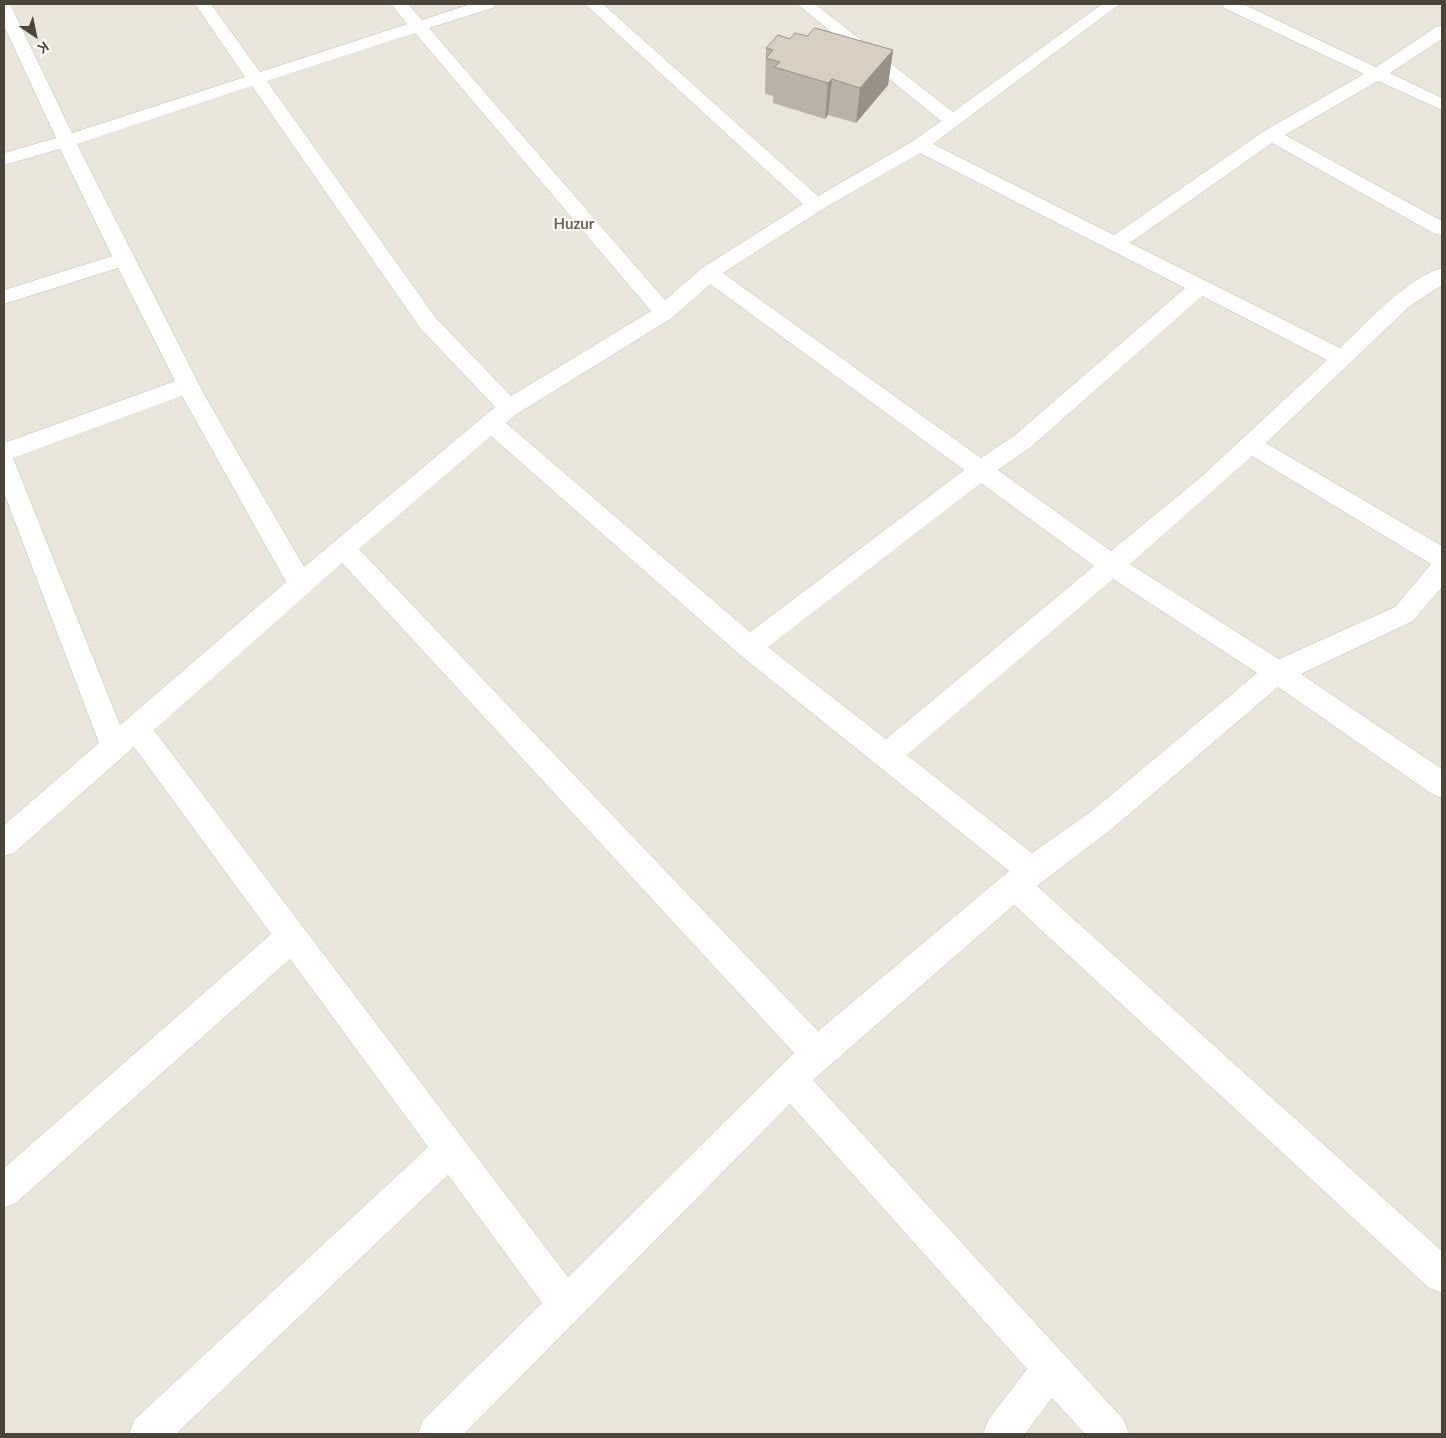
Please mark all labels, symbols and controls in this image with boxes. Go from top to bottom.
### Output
north arrow [10,10,60,60]
text: K [35,38,52,58]
district label: Huzur [554,215,594,233]

